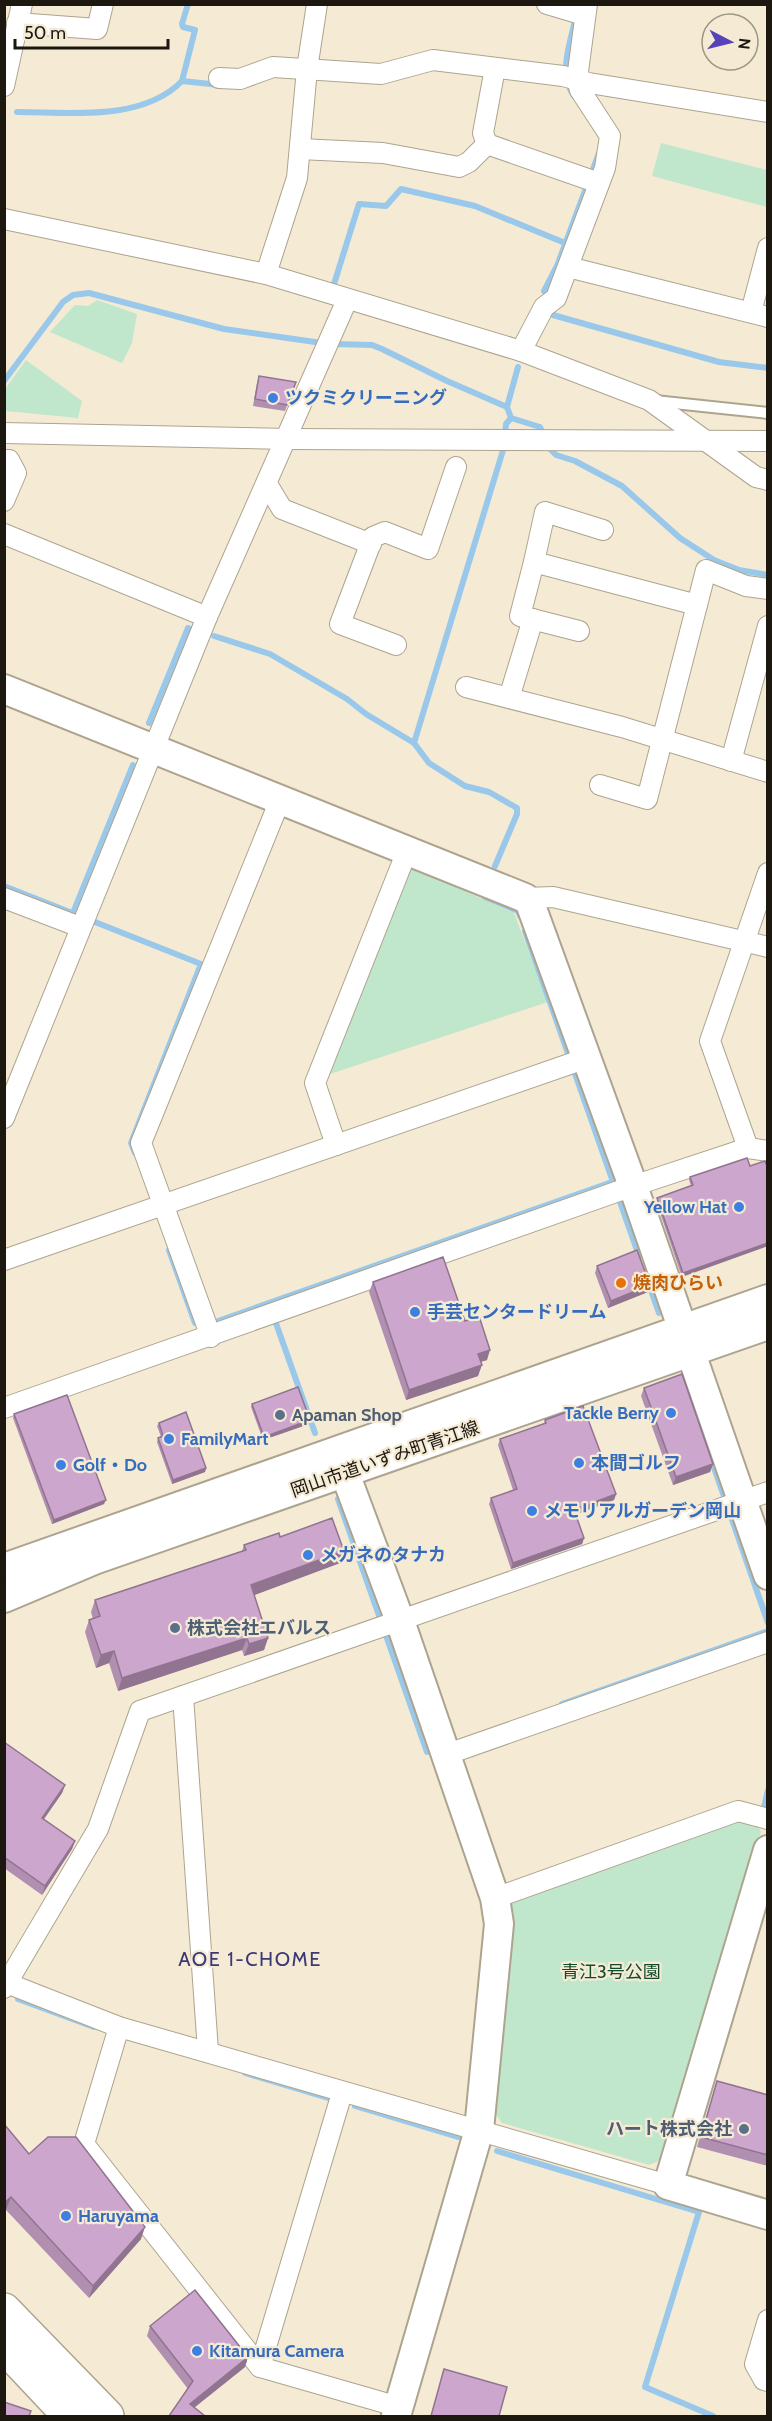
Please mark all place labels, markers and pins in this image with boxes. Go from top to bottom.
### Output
place label: ツクミクリーニング [285,387,447,409]
marker: ツクミクリーニング [266,391,280,405]
place label: Yellow Hat [643,1196,727,1218]
marker: Yellow Hat [732,1200,746,1214]
place label: 焼肉ひらい [633,1272,723,1294]
marker: 焼肉ひらい [614,1276,628,1290]
place label: 手芸センタードリーム [427,1301,606,1323]
marker: 手芸センタードリーム [408,1305,422,1319]
place label: Tackle Berry [564,1402,659,1424]
place label: Apaman Shop [292,1404,402,1426]
marker: Tackle Berry [664,1406,678,1420]
marker: Apaman Shop [273,1408,287,1422]
place label: FamilyMart [181,1428,268,1450]
marker: FamilyMart [162,1432,176,1446]
place label: 本間ゴルフ [591,1452,681,1474]
place label: Golf・Do [73,1454,147,1476]
marker: 本間ゴルフ [572,1456,586,1470]
marker: Golf・Do [54,1458,68,1472]
place label: メモリアルガーデン岡山 [544,1500,741,1522]
marker: メモリアルガーデン岡山 [525,1504,539,1518]
place label: メガネのタナカ [320,1544,446,1566]
marker: メガネのタナカ [301,1548,315,1562]
place label: 株式会社エバルス [187,1617,331,1639]
marker: 株式会社エバルス [168,1621,182,1635]
place label: ハート株式会社 [606,2118,732,2140]
marker: ハート株式会社 [737,2122,751,2136]
place label: Haruyama [78,2205,159,2227]
marker: Haruyama [59,2209,73,2223]
place label: Kitamura Camera [209,2340,344,2362]
marker: Kitamura Camera [190,2344,204,2358]

